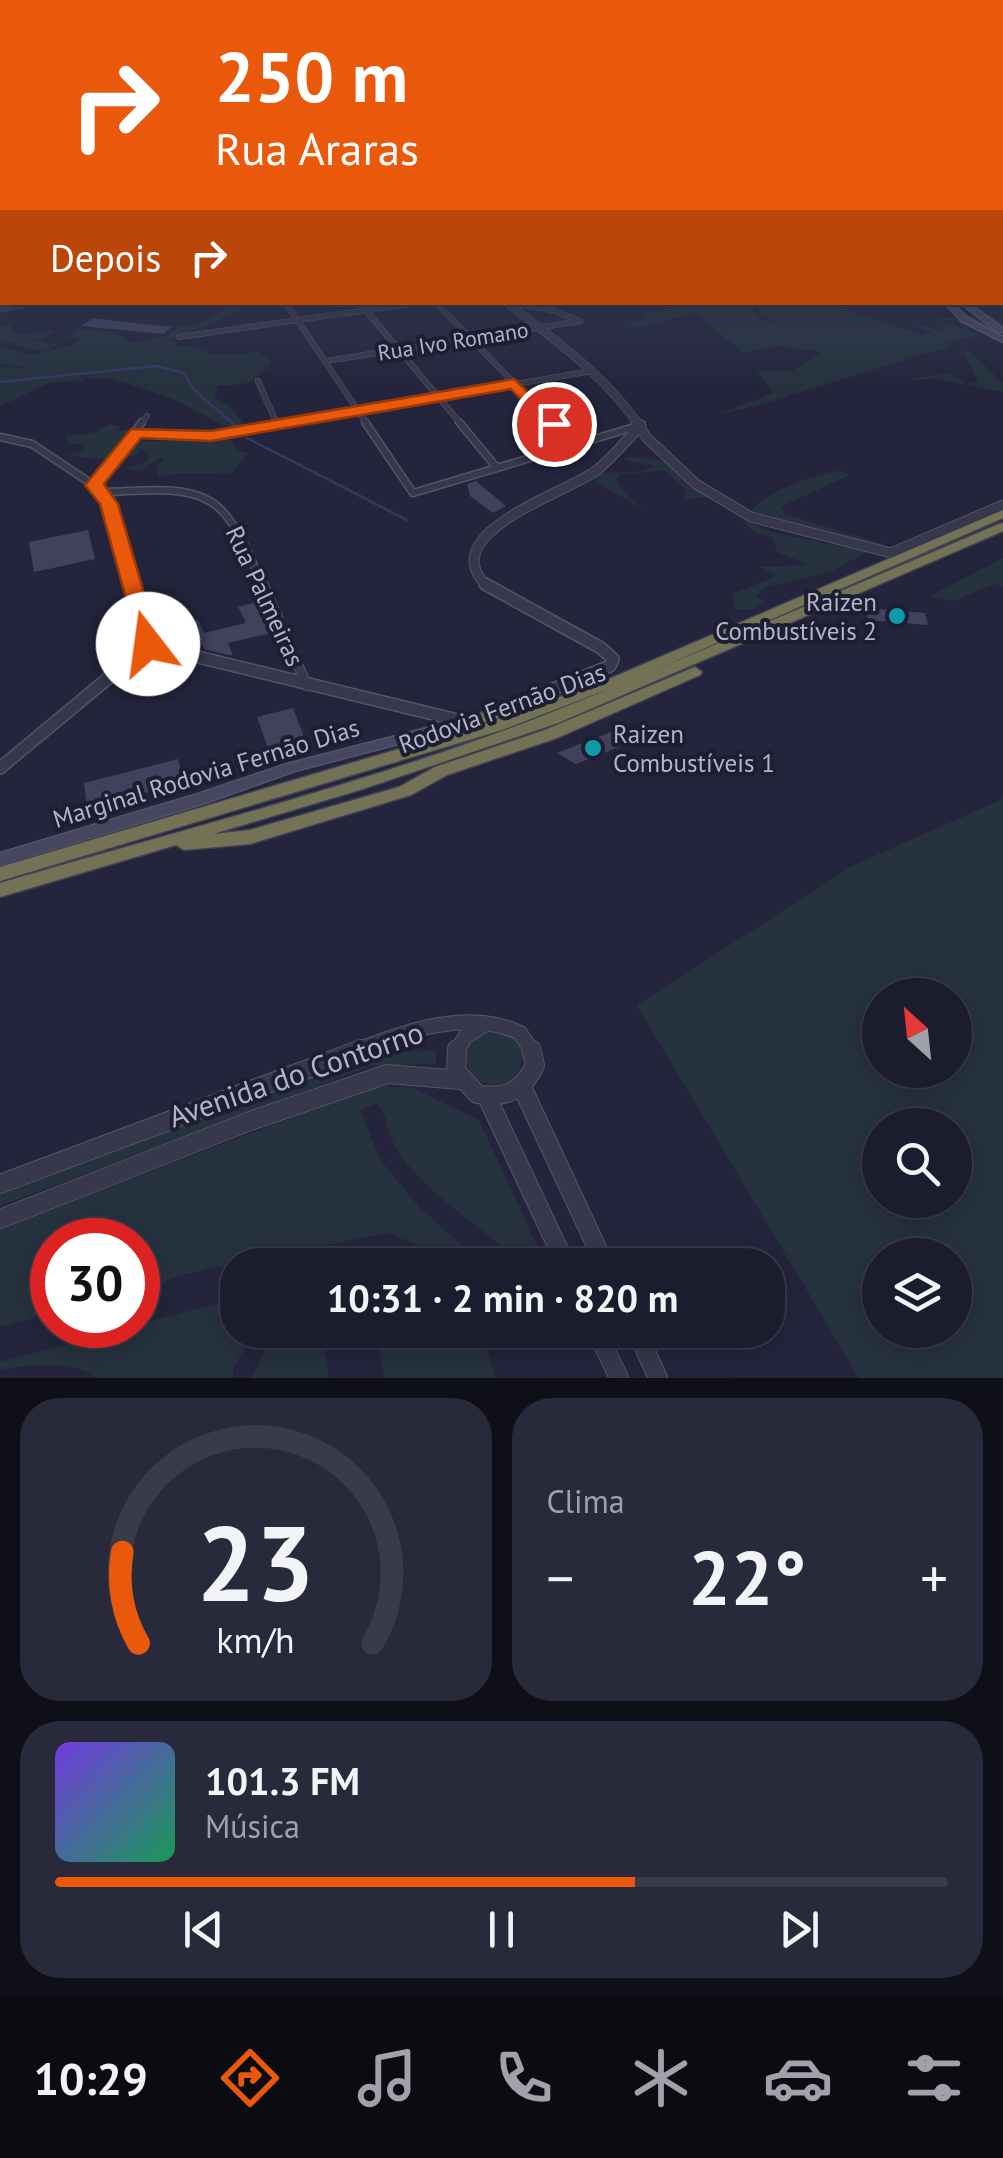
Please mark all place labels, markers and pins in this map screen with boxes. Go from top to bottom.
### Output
pin [512,382,597,467]
place label: Raizen Combustíveis 2 [715,586,877,647]
marker: Raizen Combustíveis 2 [886,605,908,627]
place label: Raizen Combustíveis 1 [613,718,775,779]
marker: Raizen Combustíveis 1 [582,737,604,759]

